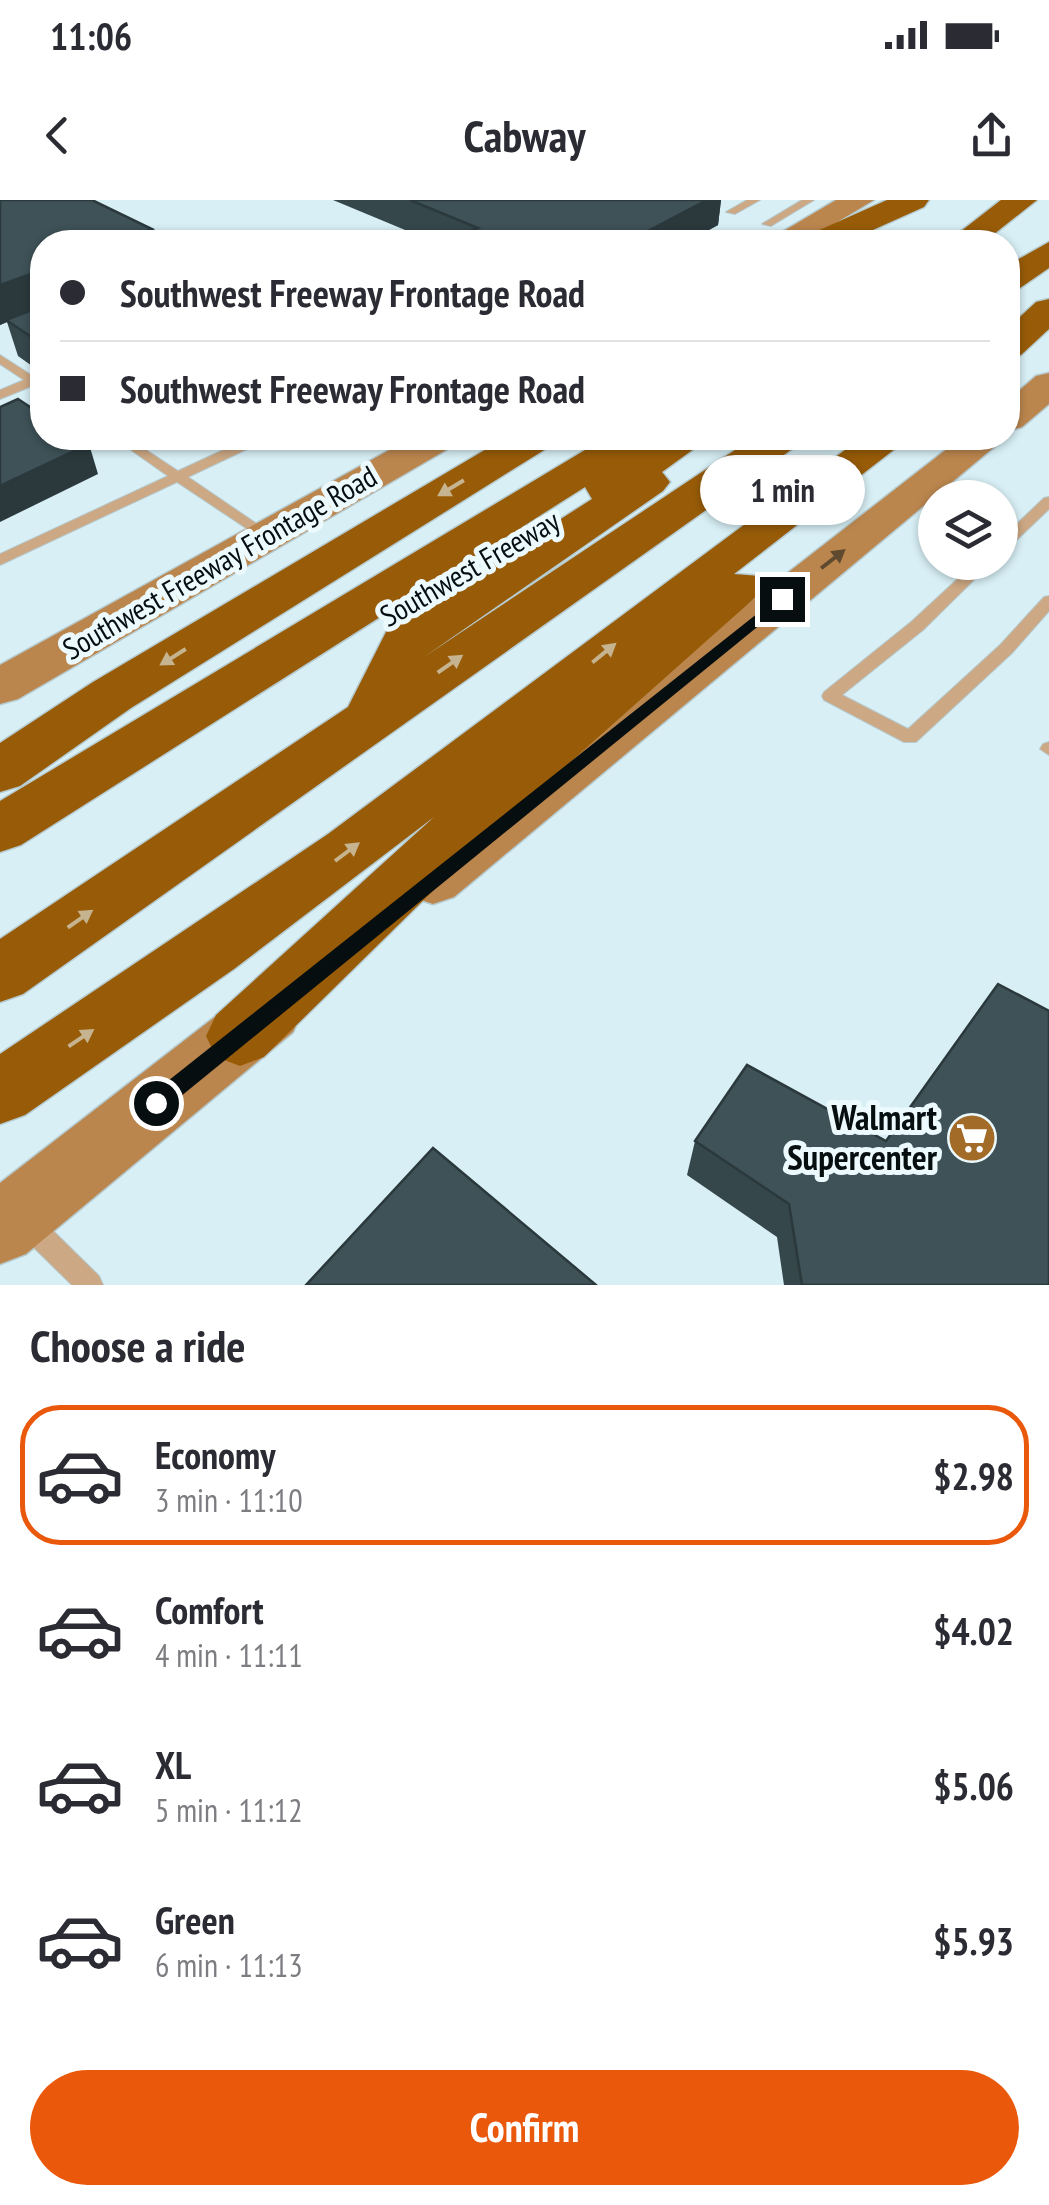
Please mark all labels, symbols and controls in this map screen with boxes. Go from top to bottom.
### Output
text: 11:06 [50,11,132,60]
text: Cabway [464,106,585,164]
icon: back [30,108,85,163]
icon: share [964,108,1019,163]
text: Southwest Freeway Frontage Road [120,268,585,317]
text: Southwest Freeway Frontage Road [120,364,585,413]
callout: 1 min [700,454,864,524]
street label: Southwest Freeway Frontage Road [55,456,383,668]
text: 1 min [750,469,815,511]
one-way arrow [437,479,465,496]
map controls [918,480,1018,580]
button: layers [918,480,1018,580]
street label: Southwest Freeway [373,500,567,635]
one-way arrow [820,549,845,570]
route end [760,577,805,622]
one-way arrow [592,643,617,664]
one-way arrow [160,648,187,666]
one-way arrow [436,656,463,674]
one-way arrow [334,842,360,862]
one-way arrow [67,910,94,929]
one-way arrow [68,1029,94,1048]
route start [134,1081,179,1126]
place label: Walmart Supercenter [787,1094,938,1180]
supermarket icon: Walmart Supercenter [946,1112,998,1164]
text: Choose a ride [30,1316,245,1374]
icon: car [35,1430,125,1520]
text: Economy [155,1430,275,1479]
text: $2.98 [933,1451,1014,1500]
text: 3 min · 11:10 [155,1479,303,1521]
icon: car [35,1585,125,1675]
text: Comfort [155,1585,264,1634]
text: $4.02 [933,1606,1014,1655]
text: 4 min · 11:11 [155,1634,303,1676]
icon: car [35,1740,125,1830]
text: XL [155,1740,191,1789]
text: $5.06 [933,1761,1014,1810]
text: 5 min · 11:12 [155,1789,303,1831]
icon: car [35,1895,125,1985]
text: Green [155,1895,235,1944]
text: $5.93 [933,1916,1014,1965]
text: 6 min · 11:13 [155,1944,303,1986]
button: Confirm [30,2070,1019,2185]

